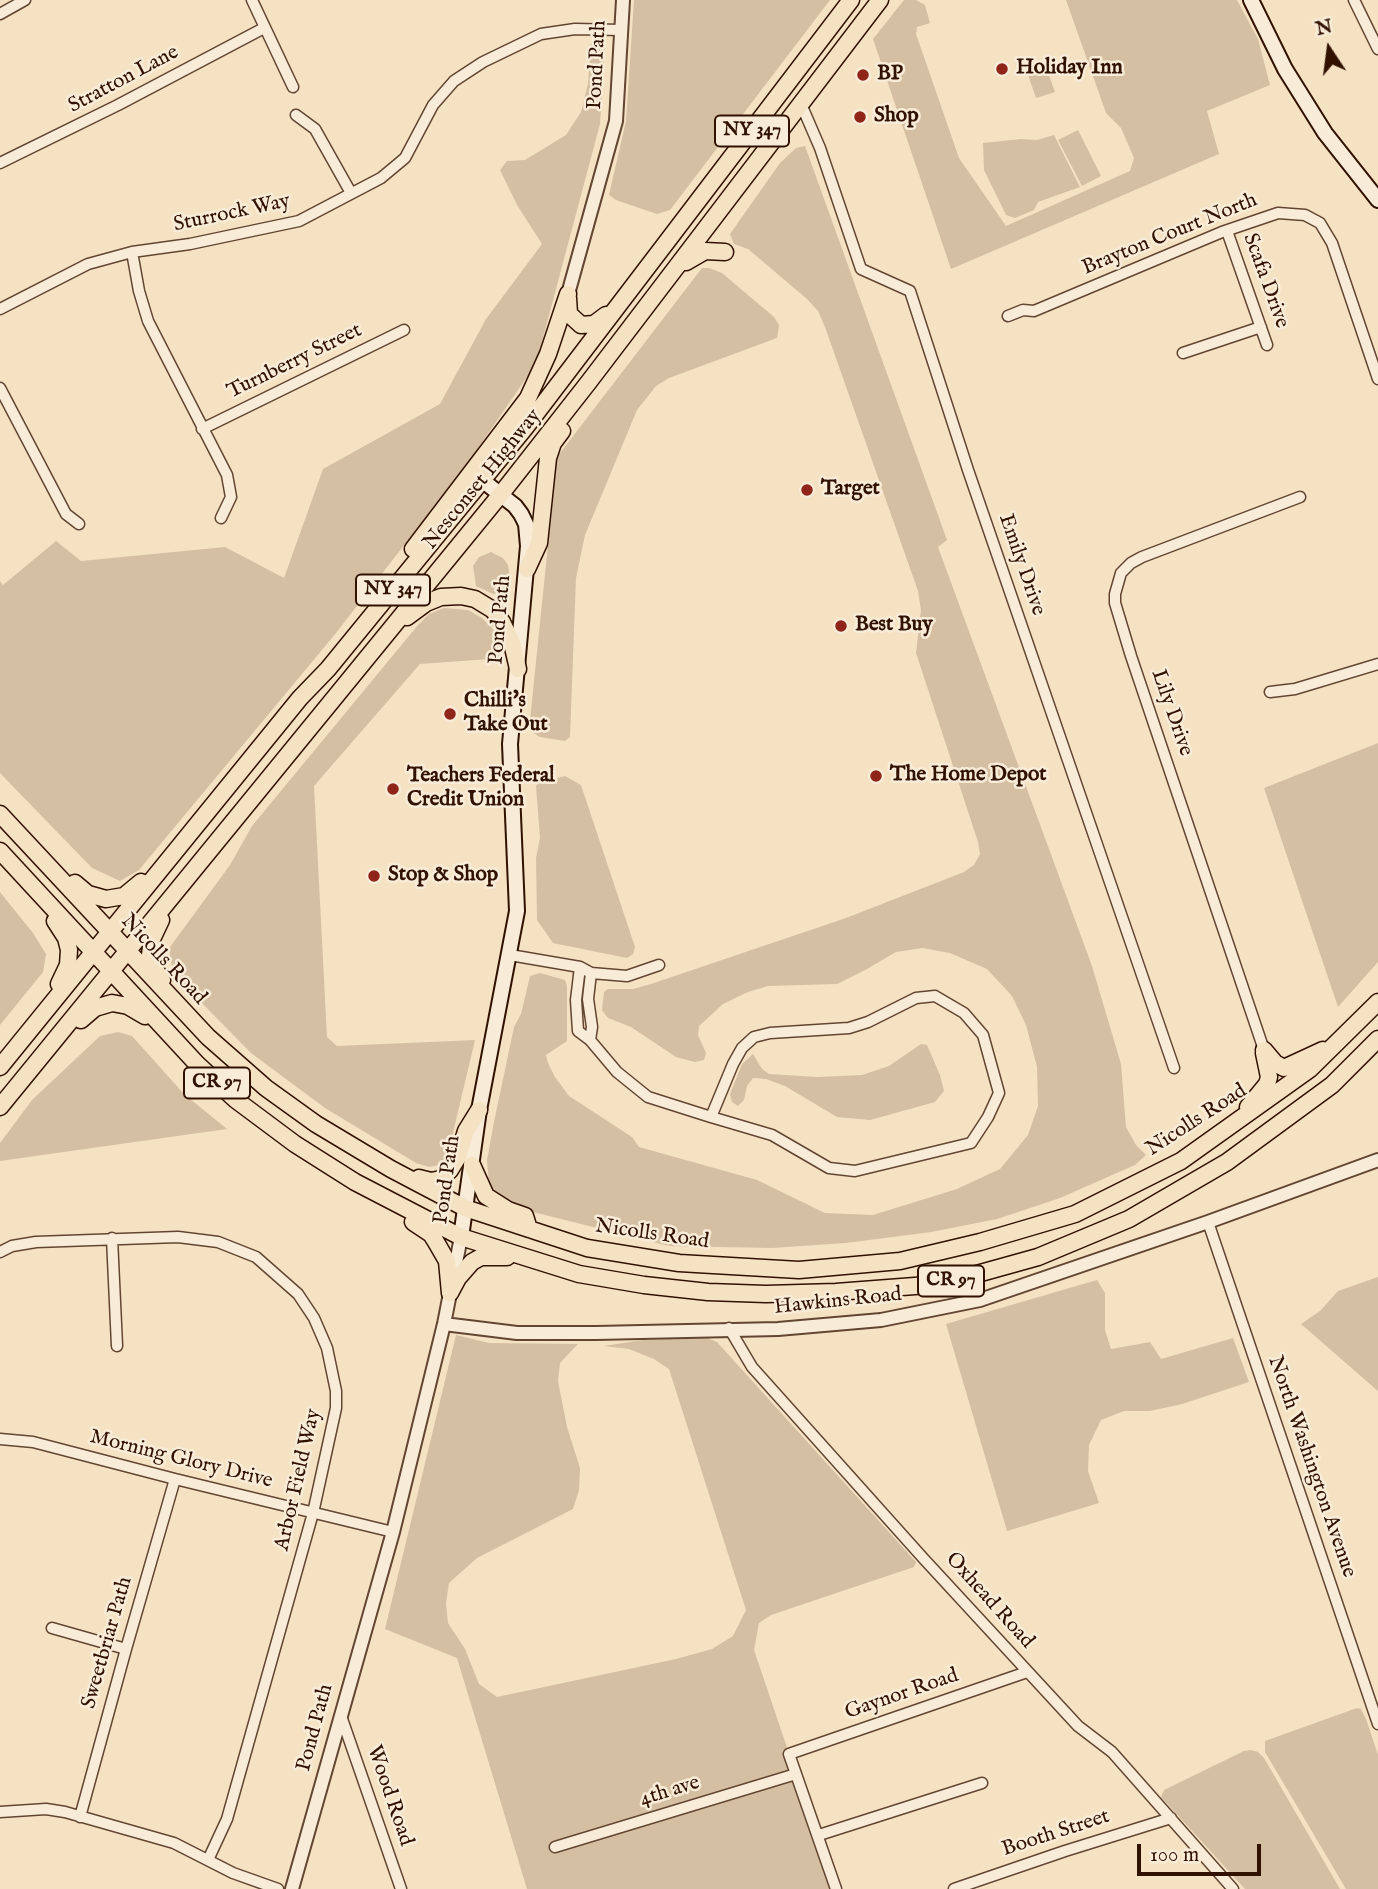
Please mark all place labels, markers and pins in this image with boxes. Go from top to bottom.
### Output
place label: Holiday Inn [1016,56,1123,82]
marker: Holiday Inn [994,61,1010,77]
place label: BP [877,62,903,88]
marker: BP [855,67,871,83]
place label: Shop [874,104,919,130]
marker: Shop [852,109,868,125]
place label: Target [821,477,880,503]
marker: Target [799,482,815,498]
place label: Best Buy [855,613,933,639]
marker: Best Buy [833,618,849,634]
place label: Chilli's Take Out [464,689,548,739]
marker: Chilli's Take Out [442,706,458,722]
place label: The Home Depot [890,763,1047,789]
place label: Teachers Federal Credit Union [407,764,555,814]
marker: The Home Depot [868,768,884,784]
marker: Teachers Federal Credit Union [385,781,401,797]
place label: Stop & Shop [388,863,498,889]
marker: Stop & Shop [366,868,382,884]

